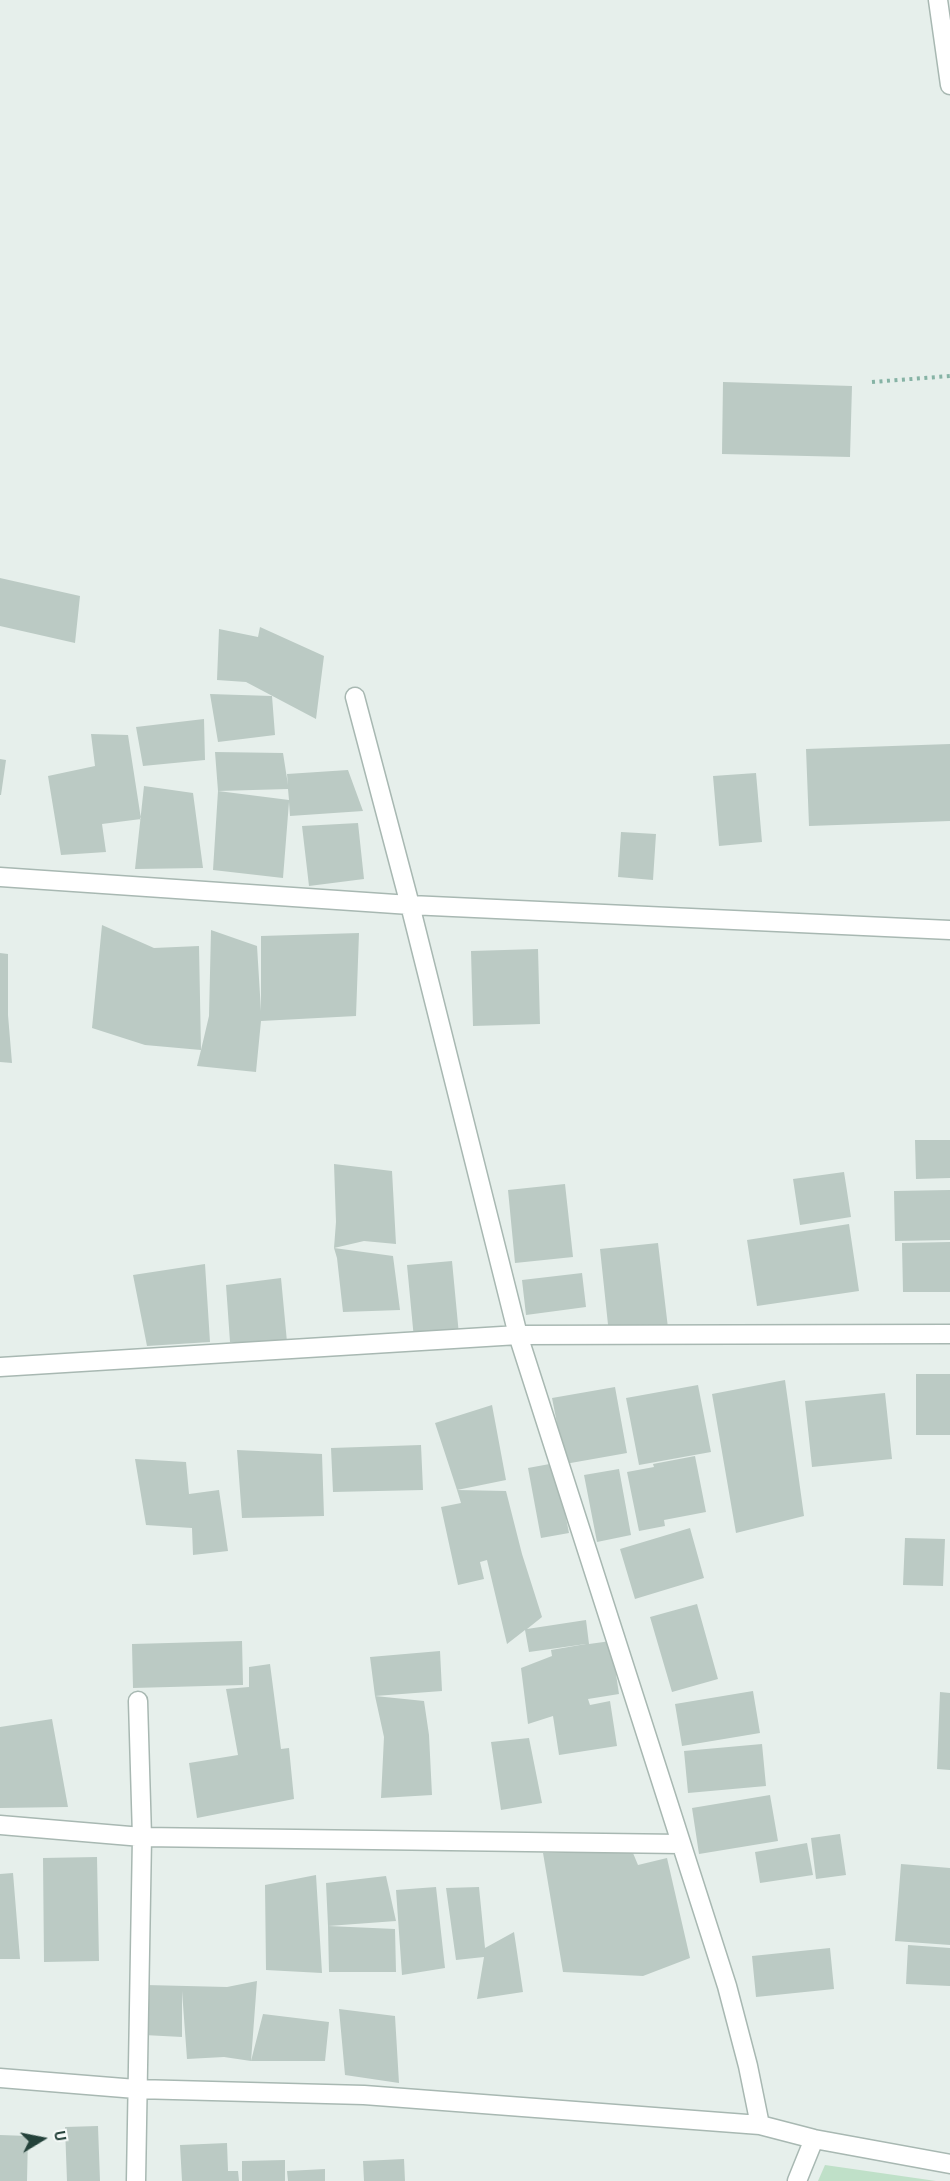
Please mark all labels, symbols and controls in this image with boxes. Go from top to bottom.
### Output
north arrow [12,2109,72,2169]
text: U [51,2129,68,2142]

